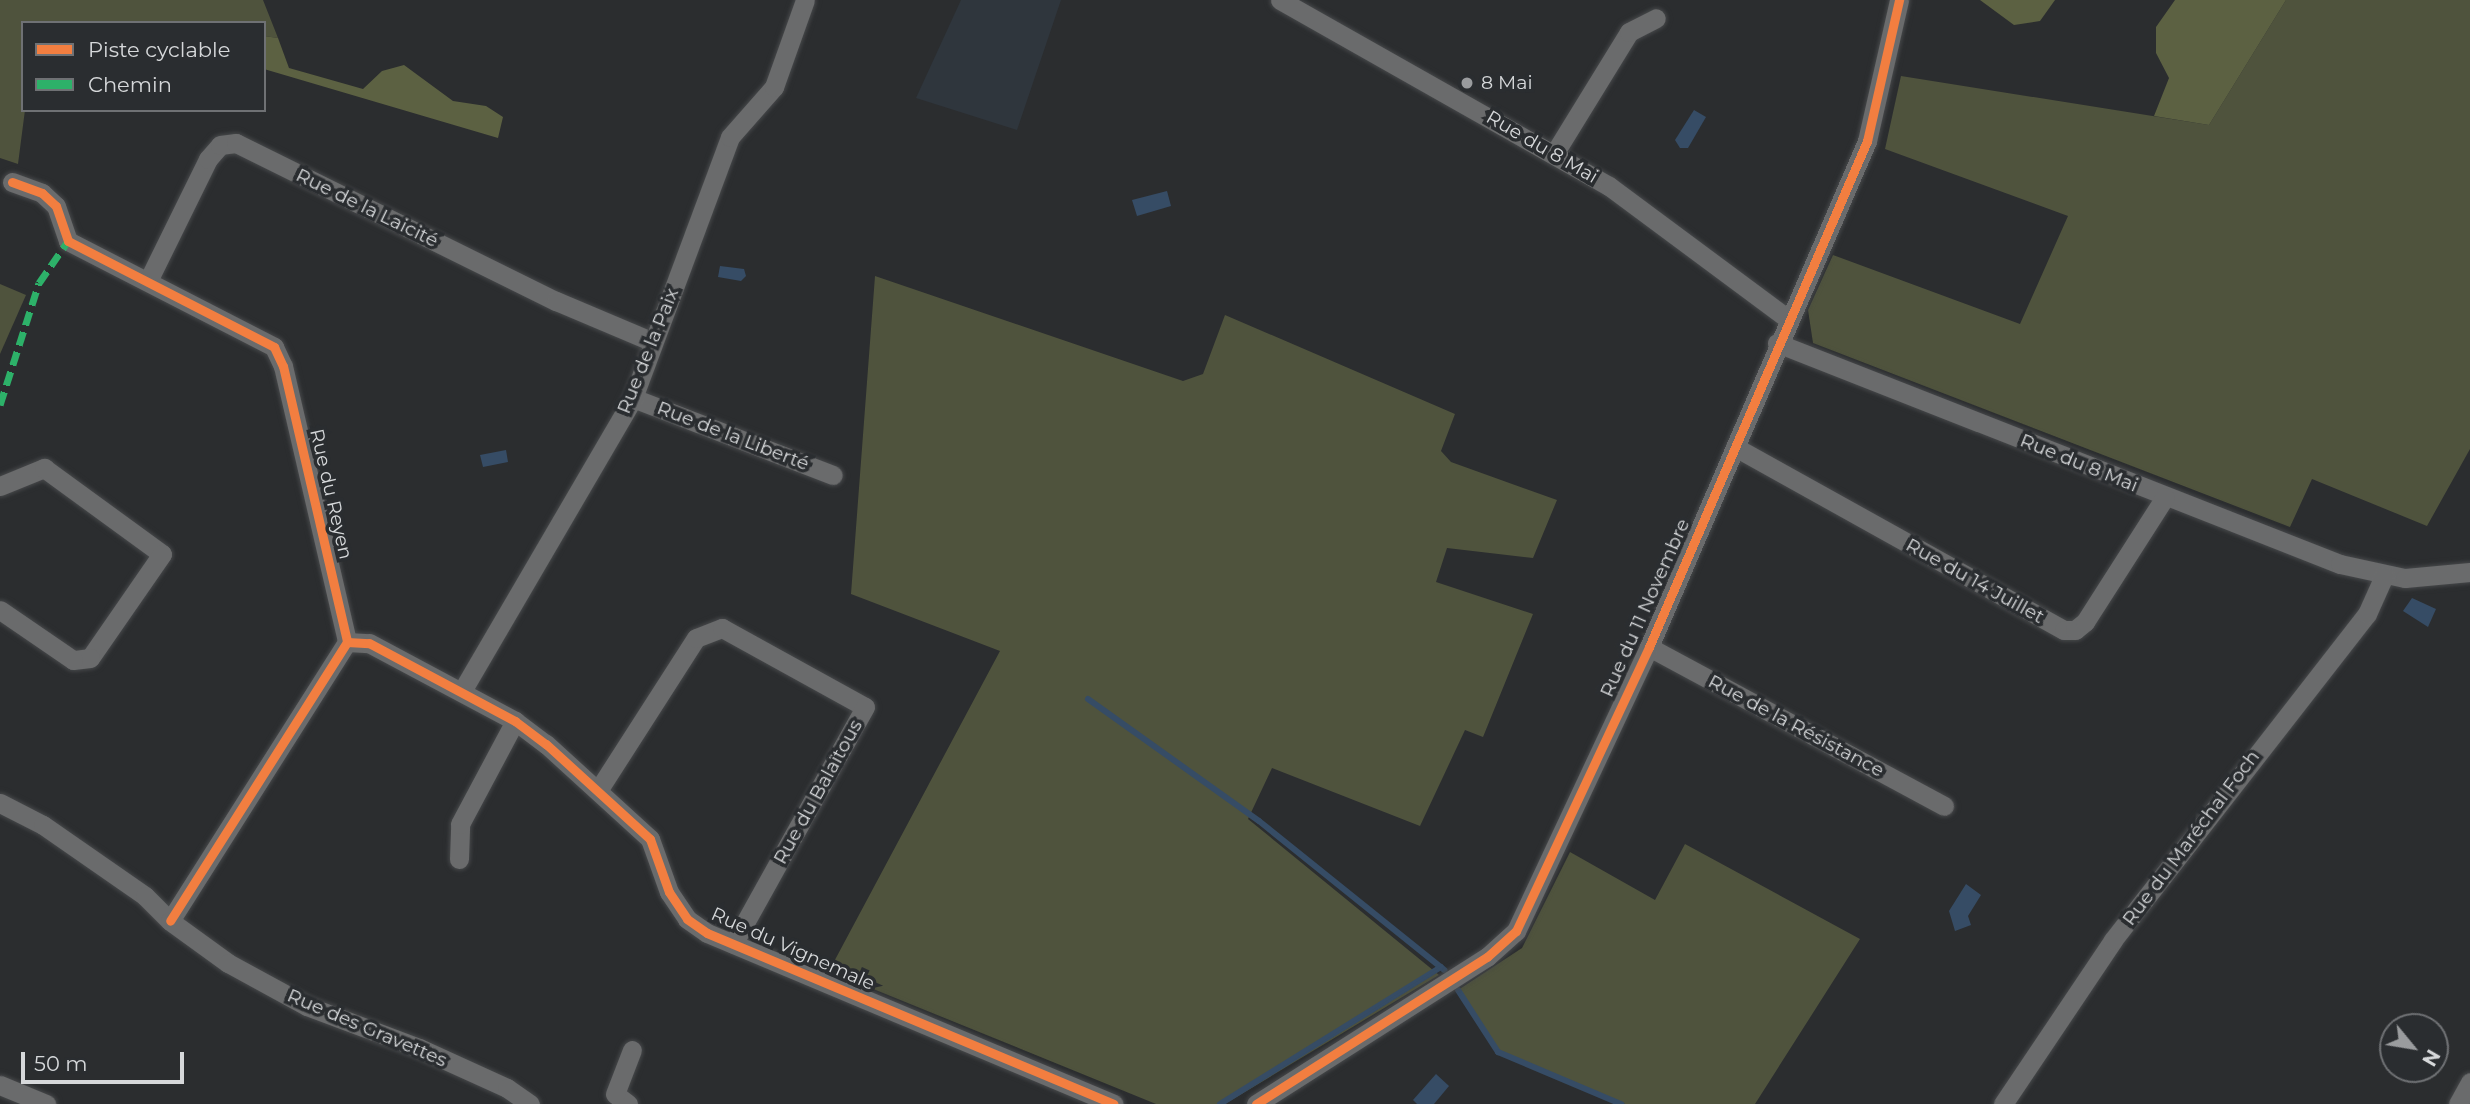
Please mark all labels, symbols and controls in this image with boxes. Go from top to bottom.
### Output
legend [21,21,266,112]
text: Piste cyclable [88,37,230,62]
text: Chemin [88,72,172,97]
place label: 8 Mai [1481,72,1533,94]
marker: 8 Mai [1459,75,1475,91]
street label: Rue du 8 Mai [1482,106,1602,188]
street label: Rue de la Laicité [292,164,442,252]
street label: Rue de la Paix [612,285,684,417]
street label: Rue de la Liberté [654,397,812,475]
street label: Rue du Reyen [305,427,357,561]
street label: Rue du 8 Mai [2017,429,2141,497]
street label: Rue du 11 Novembre [1595,515,1695,701]
street label: Rue du 14 Juillet [1902,534,2048,628]
street label: Rue de la Résistance [1704,670,1888,782]
street label: Rue du Balaïtous [769,716,867,868]
street label: Rue du Maréchal Foch [2118,746,2264,930]
street label: Rue du Vignemale [708,903,878,995]
street label: Rue des Gravettes [284,984,450,1072]
north arrow [2379,1013,2449,1083]
scale bar [24,1038,187,1082]
text: N [2417,1045,2445,1070]
text: 50 m [34,1051,88,1076]

